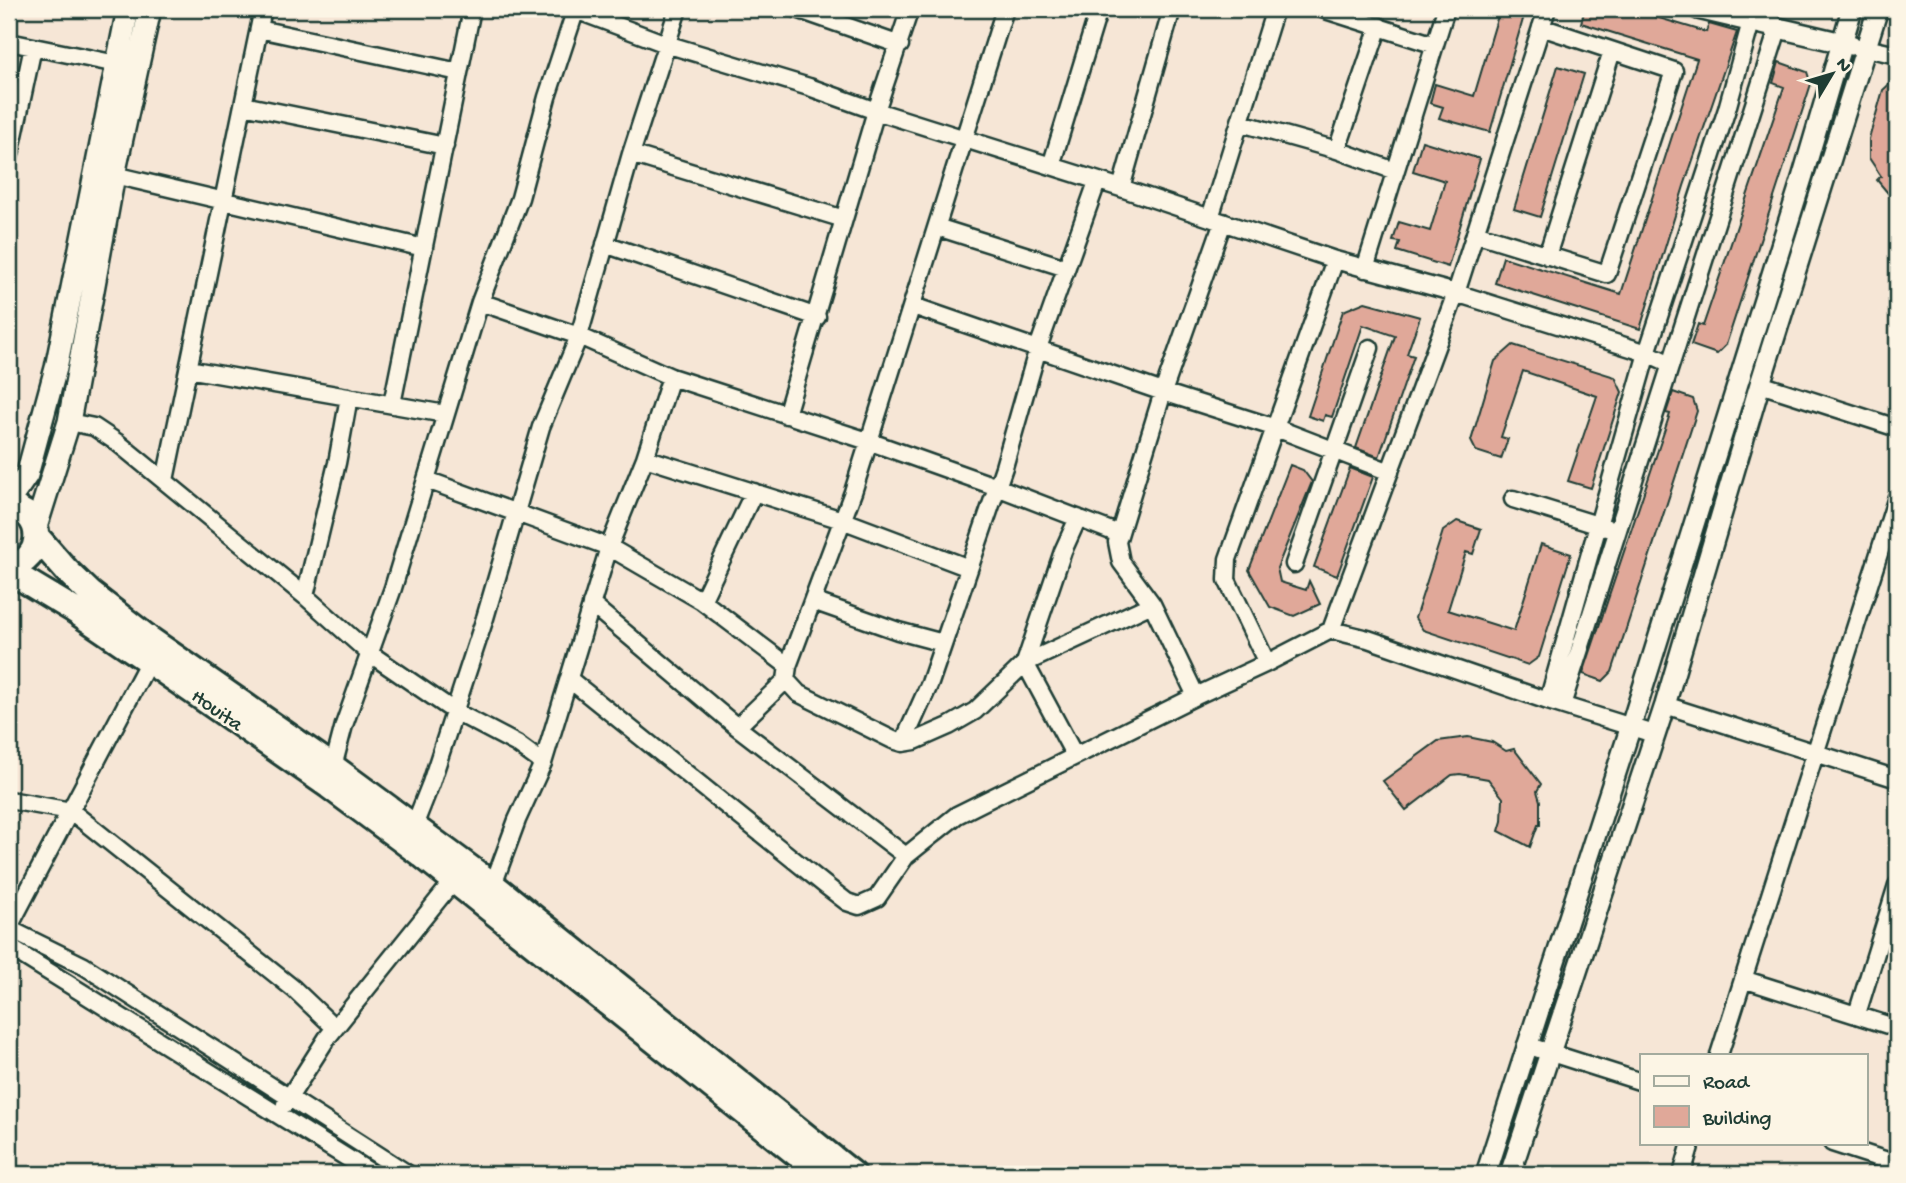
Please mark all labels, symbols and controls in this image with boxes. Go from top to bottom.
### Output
north arrow [1798,38,1868,108]
text: N [1830,54,1856,78]
street label: Houita [185,685,248,739]
legend [1640,1054,1868,1144]
text: Road [1703,1072,1751,1097]
text: Building [1702,1108,1772,1133]

